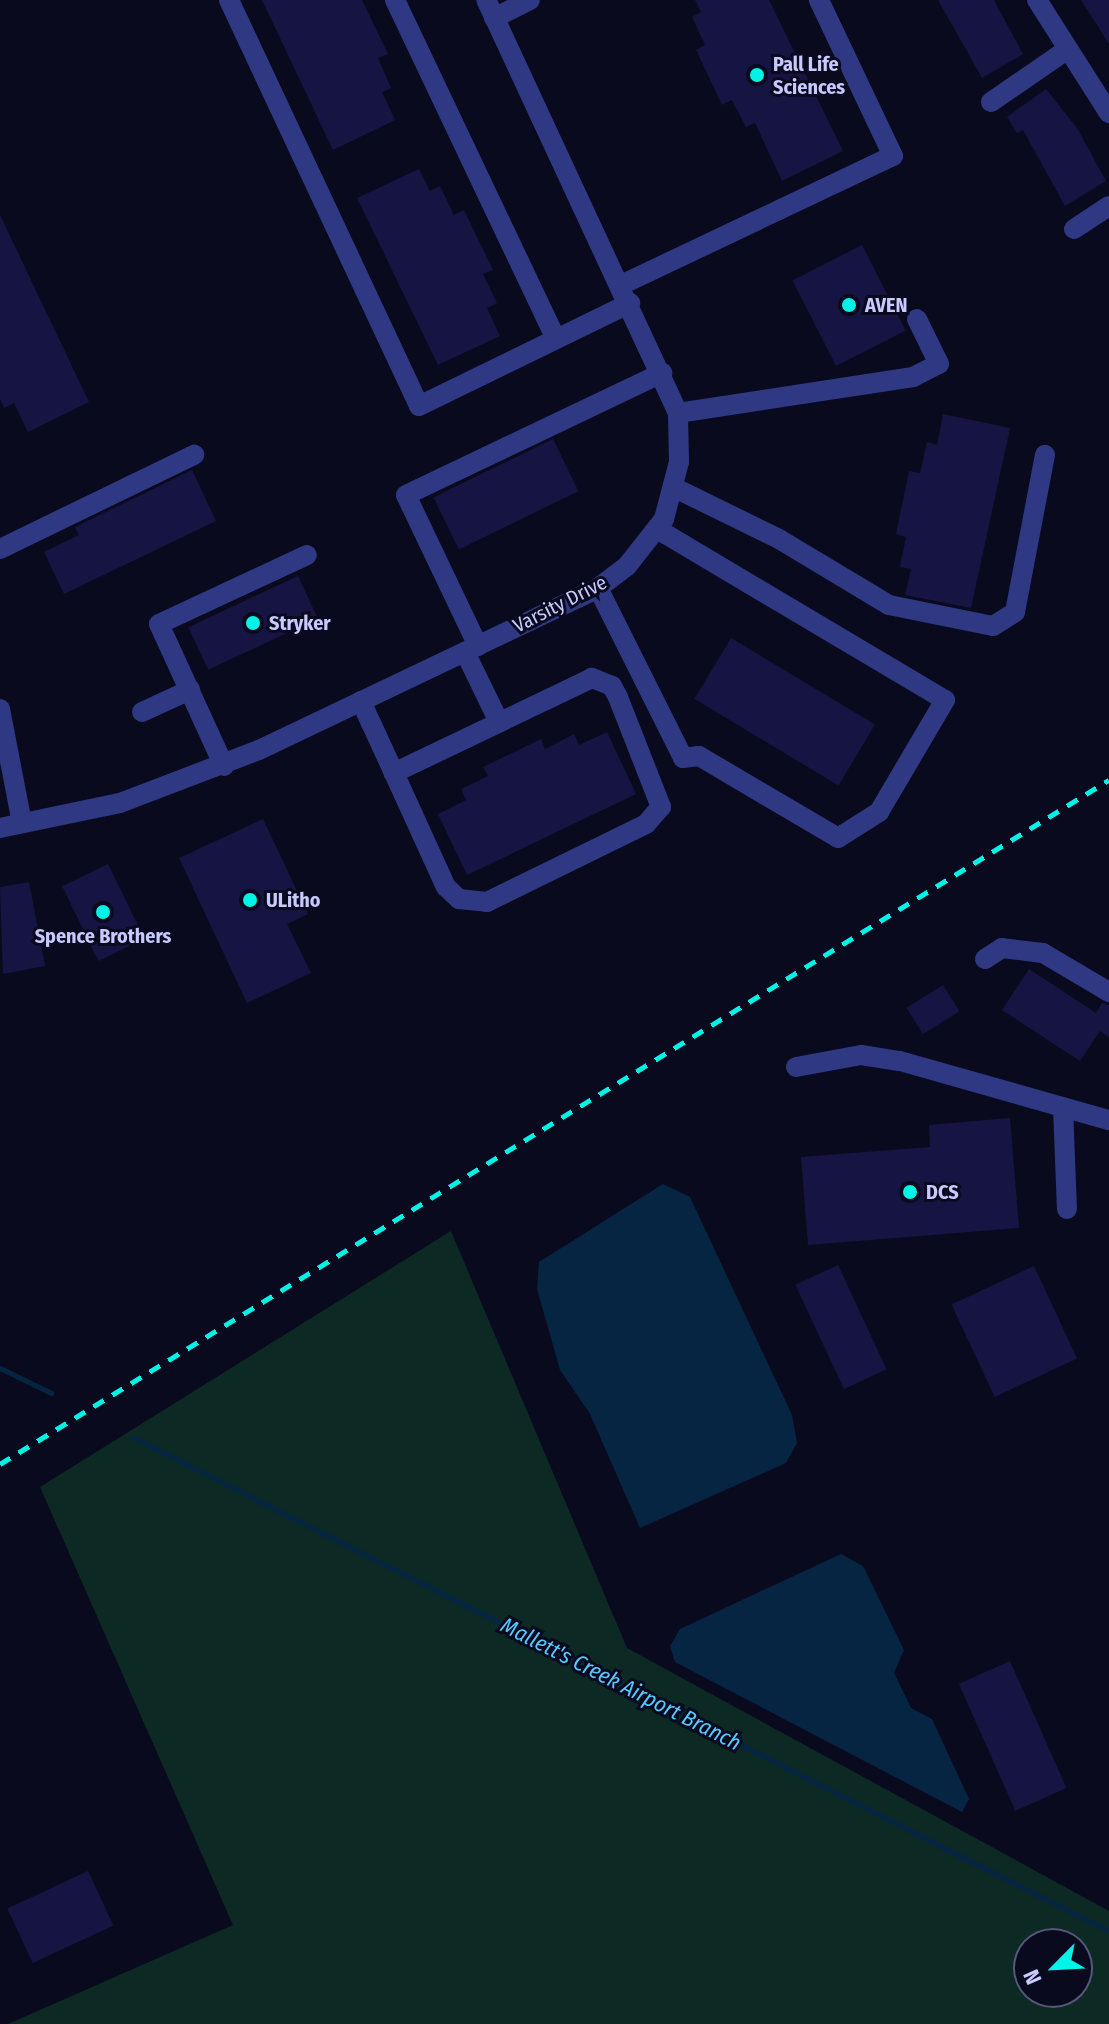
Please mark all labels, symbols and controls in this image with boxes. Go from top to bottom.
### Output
place label: Pall Life Sciences [773,52,845,99]
marker: Pall Life Sciences [748,66,766,84]
place label: AVEN [865,293,907,317]
marker: AVEN [840,296,858,314]
street label: Varsity Drive [509,570,611,638]
place label: Stryker [269,611,331,635]
marker: Stryker [244,614,262,632]
place label: ULitho [266,888,320,912]
marker: ULitho [241,891,259,909]
marker: Spence Brothers [94,903,112,921]
place label: Spence Brothers [35,924,171,948]
place label: DCS [926,1180,959,1204]
marker: DCS [901,1183,919,1201]
water label: Mallett's Creek Airport Branch [496,1612,746,1756]
north arrow [1013,1928,1093,2008]
text: N [1017,1966,1047,1989]

